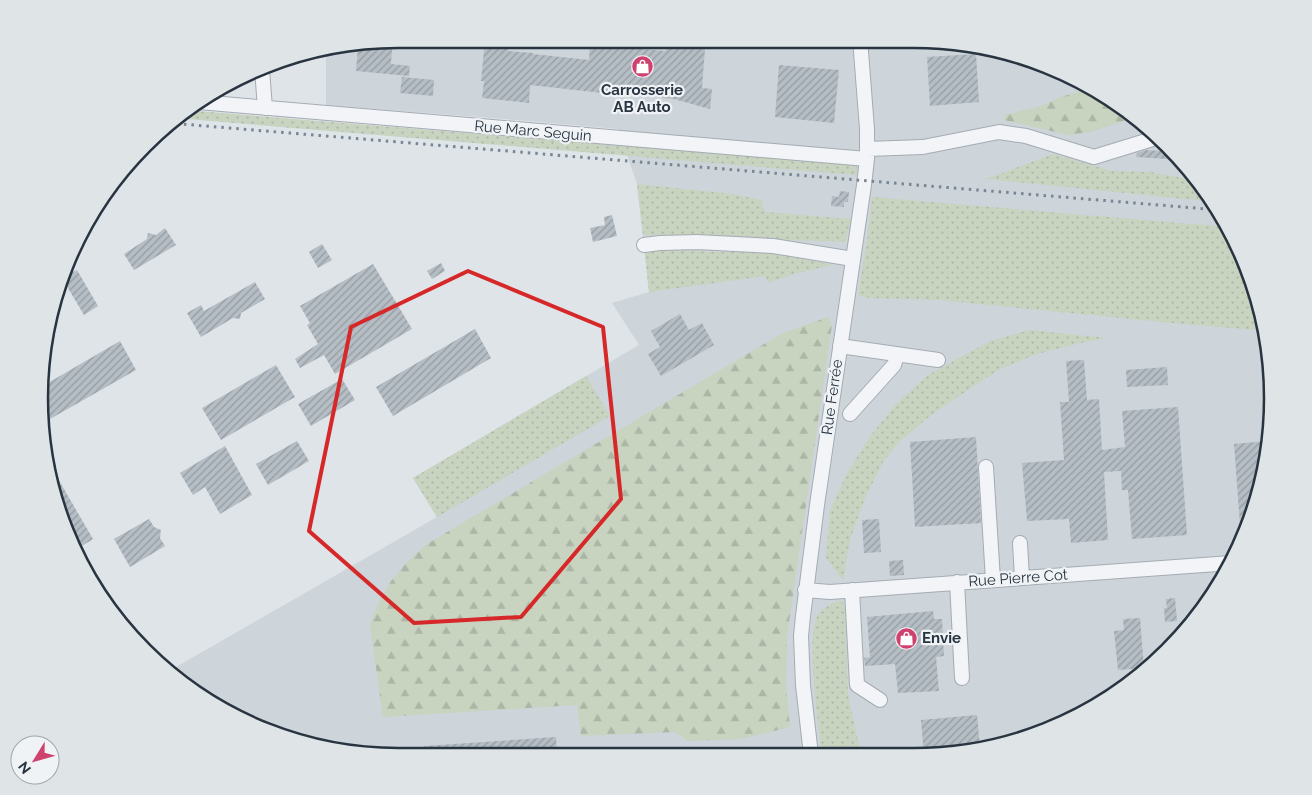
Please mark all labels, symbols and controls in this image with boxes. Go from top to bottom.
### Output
shop icon: Carrosserie AB Auto [630,55,654,79]
place label: Carrosserie AB Auto [601,81,683,116]
street label: Rue Marc Seguin [474,117,592,145]
street label: Rue Ferrée [818,358,846,436]
street label: Rue Pierre Cot [968,566,1068,590]
shop icon: Envie [894,626,918,650]
place label: Envie [922,629,961,647]
north arrow [10,735,60,785]
text: N [15,759,34,777]

